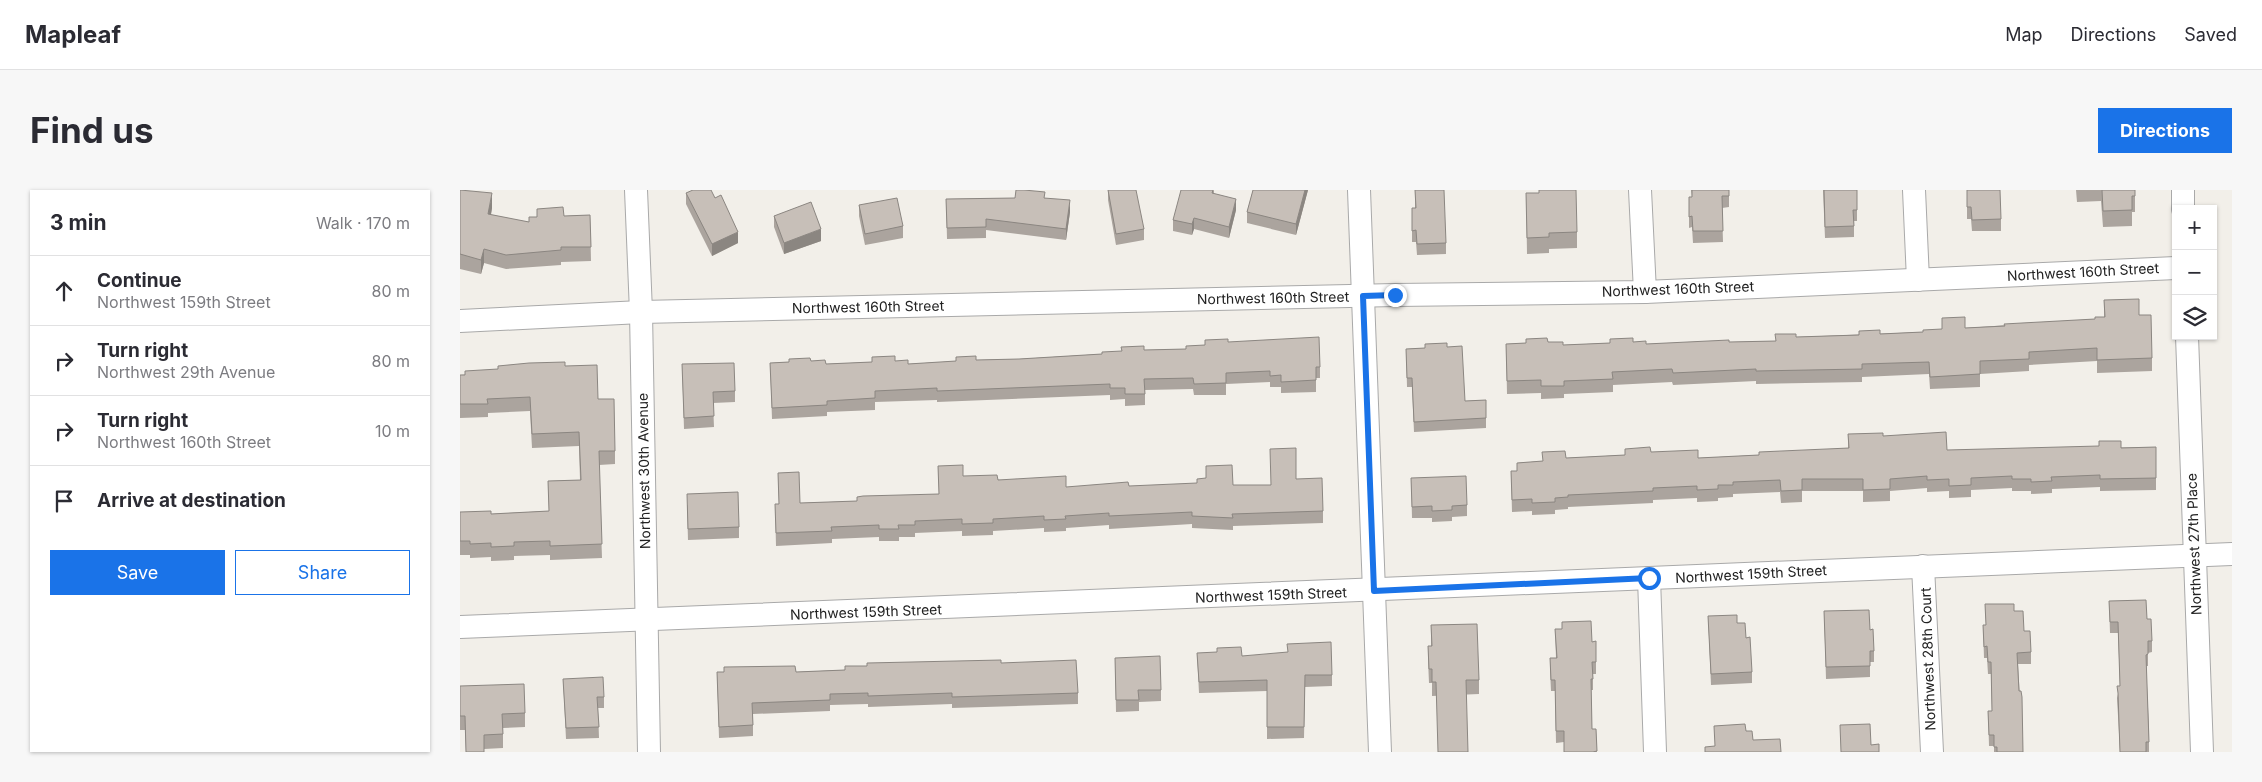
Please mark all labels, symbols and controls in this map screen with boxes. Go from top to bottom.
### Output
text: Mapleaf [25,20,121,49]
text: Map [2005,24,2043,45]
text: Directions [2071,24,2156,45]
text: Saved [2184,24,2237,45]
button: Directions [2098,108,2232,153]
text: Find us [30,109,154,151]
map controls [2172,205,2217,340]
button: + [2172,205,2217,250]
text: 3 min [50,210,106,235]
text: Walk · 170 m [316,213,410,233]
button: − [2172,250,2217,295]
street label: Northwest 160th Street [2006,259,2160,284]
text: Continue [97,269,182,292]
icon: ahead [50,277,78,305]
street label: Northwest 160th Street [1602,277,1755,300]
text: 80 m [371,281,410,301]
route end [1384,284,1407,307]
street label: Northwest 160th Street [1197,288,1350,307]
text: Northwest 159th Street [97,292,271,312]
button: layers [2172,295,2217,340]
street label: Northwest 160th Street [792,297,945,316]
text: Turn right [97,339,188,362]
icon: right [50,347,78,375]
text: 80 m [371,351,410,371]
text: Northwest 29th Avenue [97,362,275,382]
street label: Northwest 30th Avenue [634,393,653,549]
text: Turn right [97,409,188,432]
icon: right [50,417,78,445]
text: 10 m [375,421,410,441]
text: Northwest 160th Street [97,432,271,452]
street label: Northwest 27th Place [2183,473,2204,615]
icon: arrive [50,487,78,515]
text: Arrive at destination [97,489,286,512]
button: Save [50,550,225,595]
button: Share [235,550,410,595]
street label: Northwest 159th Street [1675,561,1828,586]
route start [1638,567,1661,590]
street label: Northwest 159th Street [1195,583,1348,606]
street label: Northwest 28th Court [1916,587,1938,731]
street label: Northwest 159th Street [790,600,943,623]

